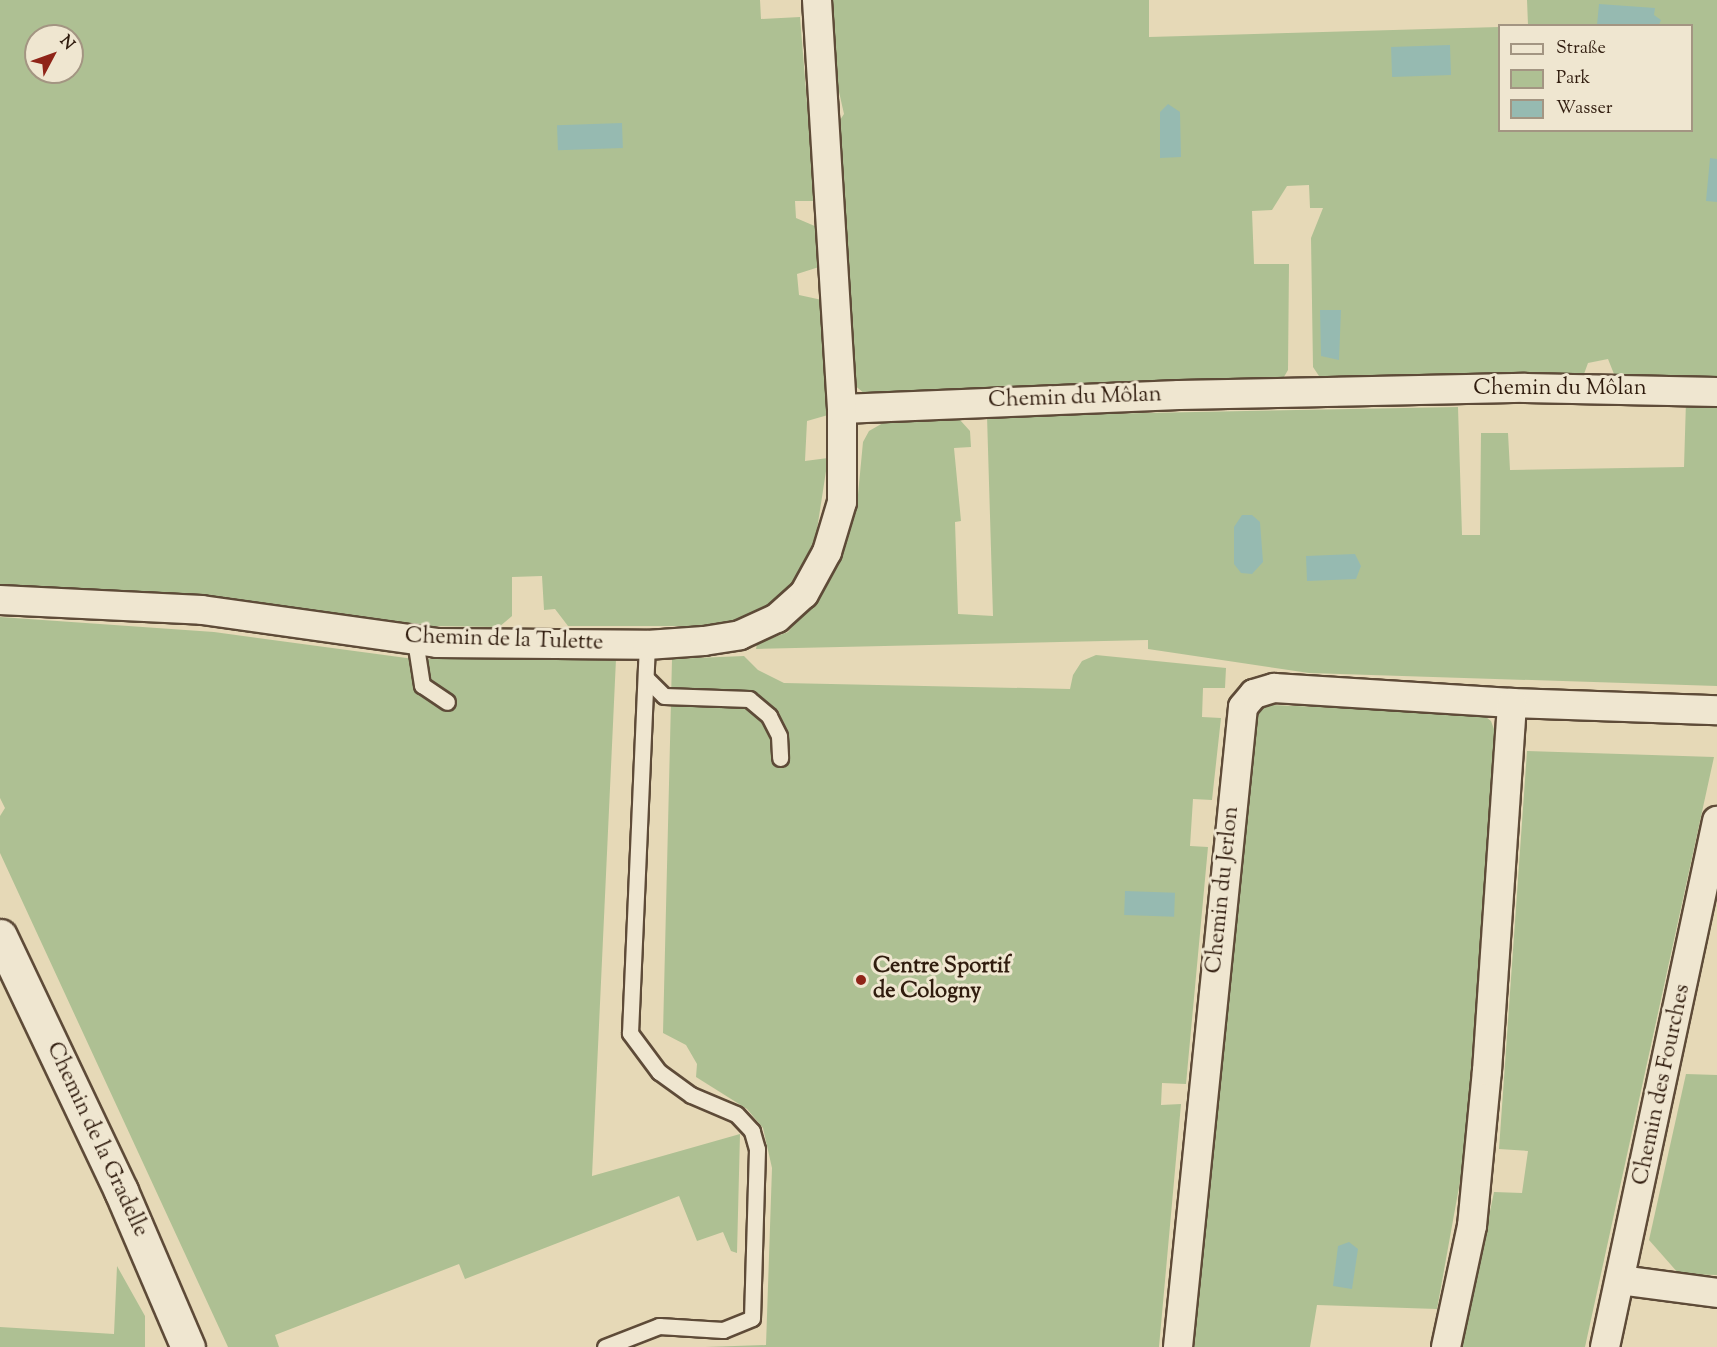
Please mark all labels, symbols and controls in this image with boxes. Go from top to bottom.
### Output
north arrow [24,24,84,84]
legend [1498,24,1693,132]
text: N [54,31,79,56]
text: Straße [1556,36,1606,62]
text: Park [1556,66,1590,92]
text: Wasser [1556,96,1613,122]
street label: Chemin du Môlan [1473,377,1647,403]
street label: Chemin du Môlan [988,383,1162,415]
street label: Chemin de la Tulette [404,624,604,658]
street label: Chemin du Jerlon [1202,805,1246,975]
place label: Centre Sportif de Cologny [873,954,1011,1005]
marker: Centre Sportif de Cologny [854,973,868,987]
street label: Chemin des Fourches [1629,982,1697,1188]
street label: Chemin de la Gradelle [39,1038,153,1242]

